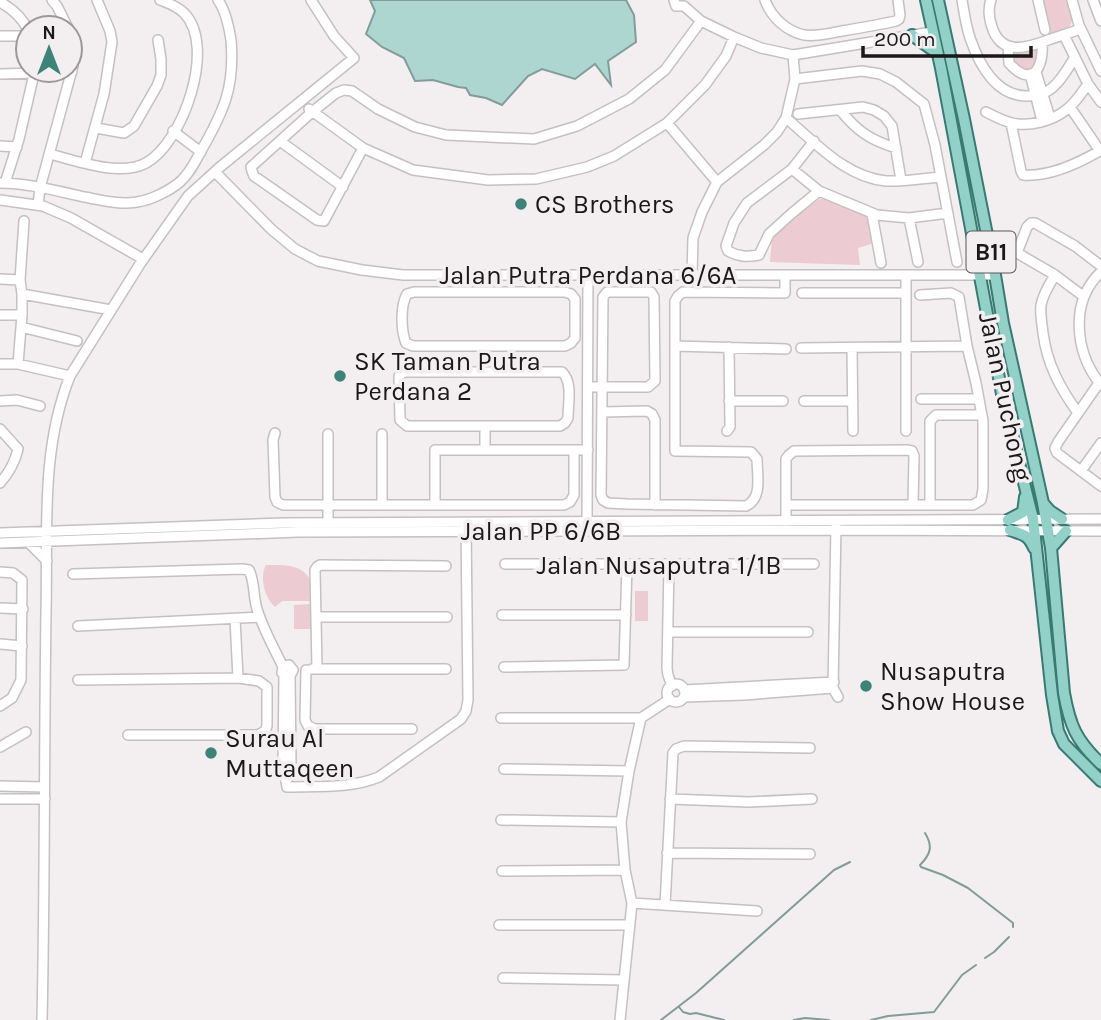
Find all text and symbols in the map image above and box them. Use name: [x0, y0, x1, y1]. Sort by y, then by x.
north arrow: [14, 14, 84, 84]
scale bar: [863, 14, 1031, 58]
text: N: [42, 22, 56, 44]
text: 200 m: [874, 27, 936, 51]
place label: CS Brothers: [535, 189, 674, 220]
marker: CS Brothers: [513, 196, 529, 212]
road number: B11: [967, 232, 1016, 272]
street label: Jalan Putra Perdana 6/6A: [439, 260, 737, 291]
street label: Jalan Puchong: [972, 310, 1038, 485]
place label: SK Taman Putra Perdana 2: [354, 346, 541, 407]
marker: SK Taman Putra Perdana 2: [332, 368, 348, 384]
street label: Jalan PP 6/6B: [461, 516, 621, 547]
street label: Jalan Nusaputra 1/1B: [537, 550, 781, 581]
place label: Nusaputra Show House: [880, 656, 1025, 717]
marker: Nusaputra Show House: [858, 678, 874, 694]
place label: Surau Al Muttaqeen: [225, 723, 354, 784]
marker: Surau Al Muttaqeen: [203, 745, 219, 761]

